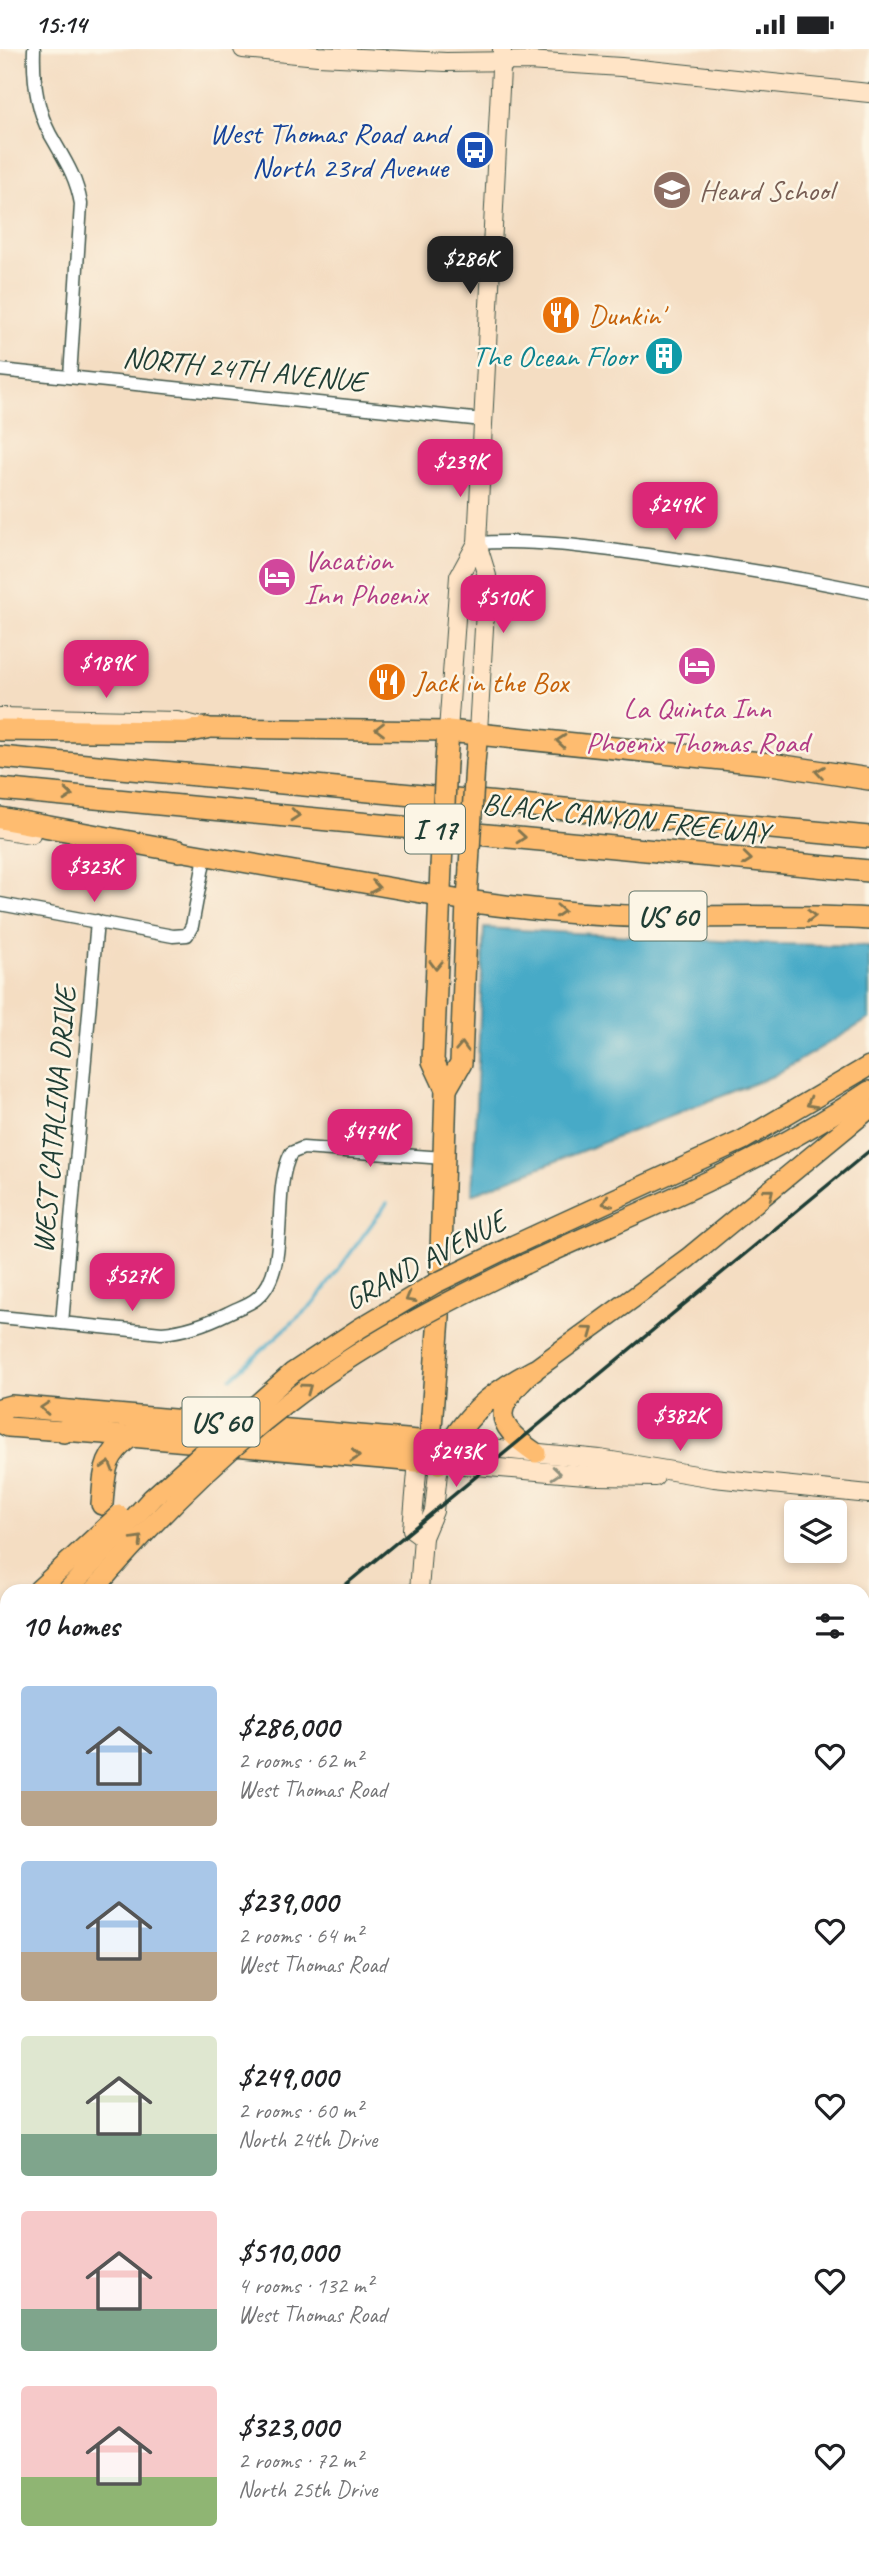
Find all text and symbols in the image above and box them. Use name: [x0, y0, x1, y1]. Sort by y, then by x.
text: 15:14: [35, 8, 87, 41]
place label: West Thomas Road and North 23rd Avenue: [209, 114, 452, 186]
bus stop icon: West Thomas Road and North 23rd Avenue: [454, 129, 496, 171]
school or university icon: Heard School: [651, 169, 693, 211]
place label: Heard School: [699, 171, 838, 209]
pin: $286K: [421, 237, 519, 296]
text: $286K: [443, 244, 497, 273]
restaurant icon: Dunkin': [540, 294, 582, 336]
place label: Dunkin': [588, 296, 669, 334]
building icon: The Ocean Floor: [643, 335, 685, 377]
street label: NORTH 24TH AVENUE: [121, 337, 371, 401]
place label: The Ocean Floor: [472, 337, 639, 375]
pin: $239K: [411, 440, 509, 499]
text: $239K: [434, 447, 486, 476]
pin: $249K: [626, 483, 724, 542]
text: $249K: [649, 490, 701, 519]
place label: Vacation Inn Phoenix: [304, 541, 430, 613]
hotel icon: Vacation Inn Phoenix: [256, 556, 298, 598]
pin: $510K: [454, 575, 552, 635]
text: $510K: [477, 583, 529, 612]
pin: $189K: [57, 641, 155, 700]
hotel icon: La Quinta Inn Phoenix Thomas Road: [676, 645, 718, 687]
text: $189K: [80, 648, 132, 677]
restaurant icon: Jack in the Box: [366, 661, 408, 703]
place label: Jack in the Box: [412, 663, 571, 701]
place label: La Quinta Inn Phoenix Thomas Road: [585, 689, 813, 761]
one-way arrow: [374, 721, 384, 737]
one-way arrow: [556, 734, 567, 749]
one-way arrow: [814, 764, 826, 779]
street label: BLACK CANYON FREEWAY: [481, 784, 775, 852]
one-way arrow: [63, 787, 74, 802]
road number: I 17: [405, 805, 465, 853]
one-way arrow: [289, 808, 300, 823]
one-way arrow: [516, 829, 527, 844]
pin: $323K: [45, 845, 143, 904]
one-way arrow: [742, 851, 753, 866]
text: $323K: [67, 852, 121, 881]
one-way arrow: [369, 878, 381, 893]
road number: US 60: [630, 891, 706, 941]
one-way arrow: [554, 903, 565, 918]
one-way arrow: [807, 908, 817, 924]
one-way arrow: [428, 960, 443, 971]
street label: WEST CATALINA DRIVE: [23, 981, 85, 1255]
one-way arrow: [454, 1041, 469, 1052]
one-way arrow: [806, 1095, 819, 1108]
pin: $474K: [321, 1109, 419, 1169]
text: $474K: [344, 1117, 397, 1146]
one-way arrow: [762, 1188, 774, 1201]
one-way arrow: [602, 1194, 614, 1208]
street label: GRAND AVENUE: [338, 1200, 515, 1318]
pin: $527K: [83, 1253, 181, 1313]
text: $527K: [106, 1261, 158, 1290]
one-way arrow: [404, 1290, 417, 1303]
one-way arrow: [581, 1327, 594, 1339]
one-way arrow: [299, 1384, 312, 1396]
pin: $382K: [631, 1393, 729, 1453]
road number: US 60: [182, 1397, 260, 1447]
one-way arrow: [39, 1401, 50, 1416]
text: $382K: [653, 1401, 707, 1430]
pin: $243K: [407, 1429, 505, 1489]
text: $243K: [429, 1437, 483, 1466]
one-way arrow: [349, 1448, 360, 1463]
one-way arrow: [99, 1460, 114, 1472]
one-way arrow: [551, 1465, 562, 1480]
map controls: [784, 1500, 847, 1563]
button: layers: [784, 1500, 847, 1563]
one-way arrow: [130, 1535, 142, 1548]
text: 10 homes: [21, 1607, 119, 1645]
icon: filters: [811, 1607, 849, 1645]
text: $286,000: [238, 1708, 339, 1746]
icon: home: [77, 1714, 161, 1798]
icon: heart: [811, 1737, 849, 1775]
text: 2 rooms · 62 m²: [238, 1746, 362, 1775]
text: West Thomas Road: [238, 1775, 387, 1804]
text: $239,000: [238, 1883, 338, 1921]
icon: home: [77, 1889, 161, 1973]
icon: heart: [811, 1912, 849, 1950]
text: 2 rooms · 64 m²: [238, 1921, 362, 1950]
text: West Thomas Road: [238, 1950, 387, 1979]
text: $249,000: [238, 2058, 338, 2096]
icon: home: [77, 2064, 161, 2148]
icon: heart: [811, 2087, 849, 2125]
text: 2 rooms · 60 m²: [238, 2096, 362, 2125]
text: North 24th Drive: [238, 2125, 377, 2154]
text: $510,000: [238, 2233, 338, 2271]
icon: home: [77, 2239, 161, 2323]
icon: heart: [811, 2262, 849, 2300]
text: 4 rooms · 132 m²: [238, 2271, 373, 2300]
text: West Thomas Road: [238, 2300, 387, 2329]
text: $323,000: [238, 2408, 338, 2446]
icon: home: [77, 2414, 161, 2498]
icon: heart: [811, 2437, 849, 2475]
text: 2 rooms · 72 m²: [238, 2446, 362, 2475]
text: North 25th Drive: [238, 2475, 377, 2504]

